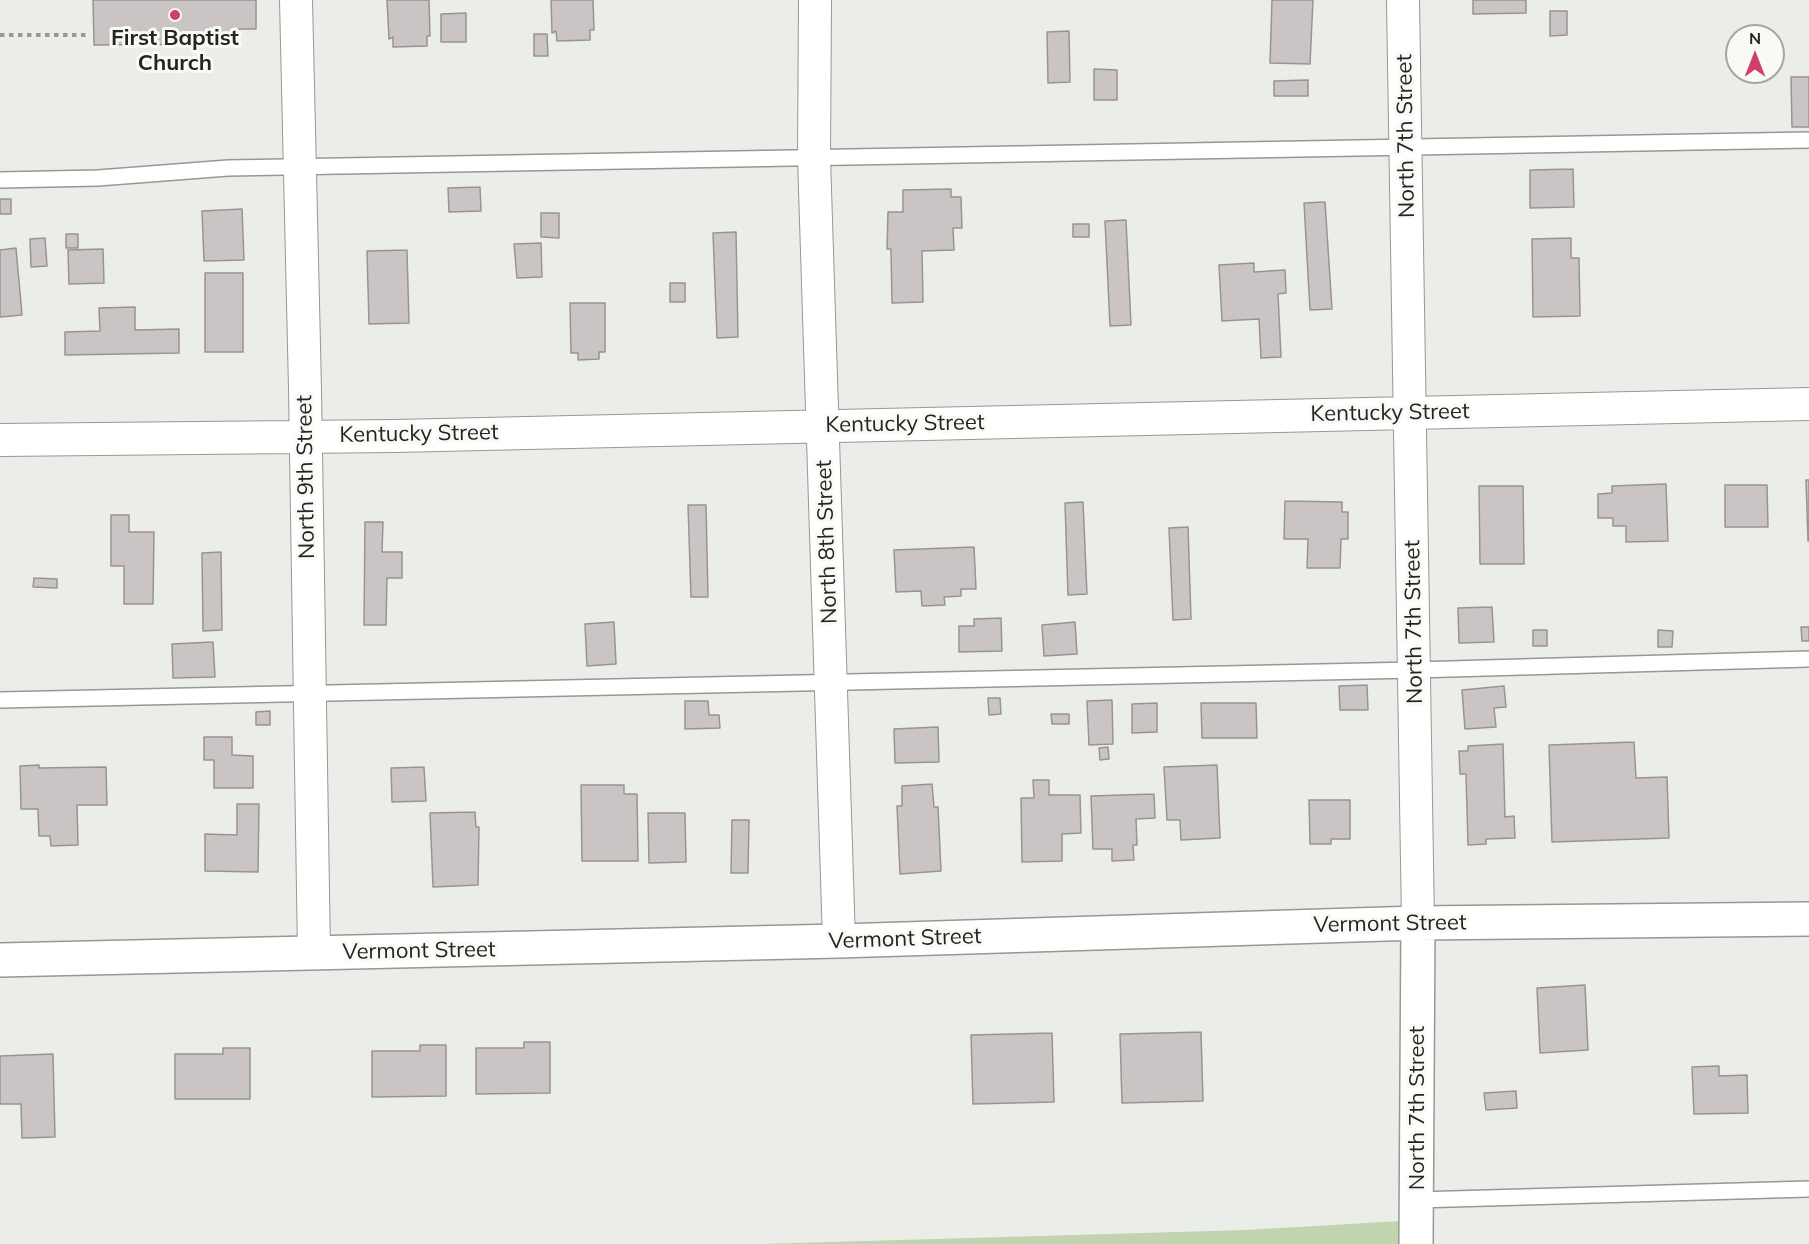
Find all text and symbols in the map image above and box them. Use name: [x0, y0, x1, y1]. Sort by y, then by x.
marker: First Baptist Church: [168, 8, 182, 22]
north arrow: [1725, 24, 1785, 84]
place label: First Baptist Church: [111, 25, 239, 76]
text: N: [1749, 28, 1761, 48]
street label: North 7th Street: [1391, 54, 1421, 218]
street label: North 9th Street: [291, 395, 321, 559]
street label: Kentucky Street: [1310, 398, 1470, 428]
street label: Kentucky Street: [825, 409, 985, 439]
street label: Kentucky Street: [339, 419, 499, 449]
street label: North 8th Street: [811, 459, 843, 625]
street label: North 7th Street: [1399, 540, 1429, 704]
street label: Vermont Street: [1313, 909, 1467, 939]
street label: Vermont Street: [828, 923, 982, 955]
street label: Vermont Street: [342, 936, 496, 966]
street label: North 7th Street: [1404, 1026, 1430, 1190]

